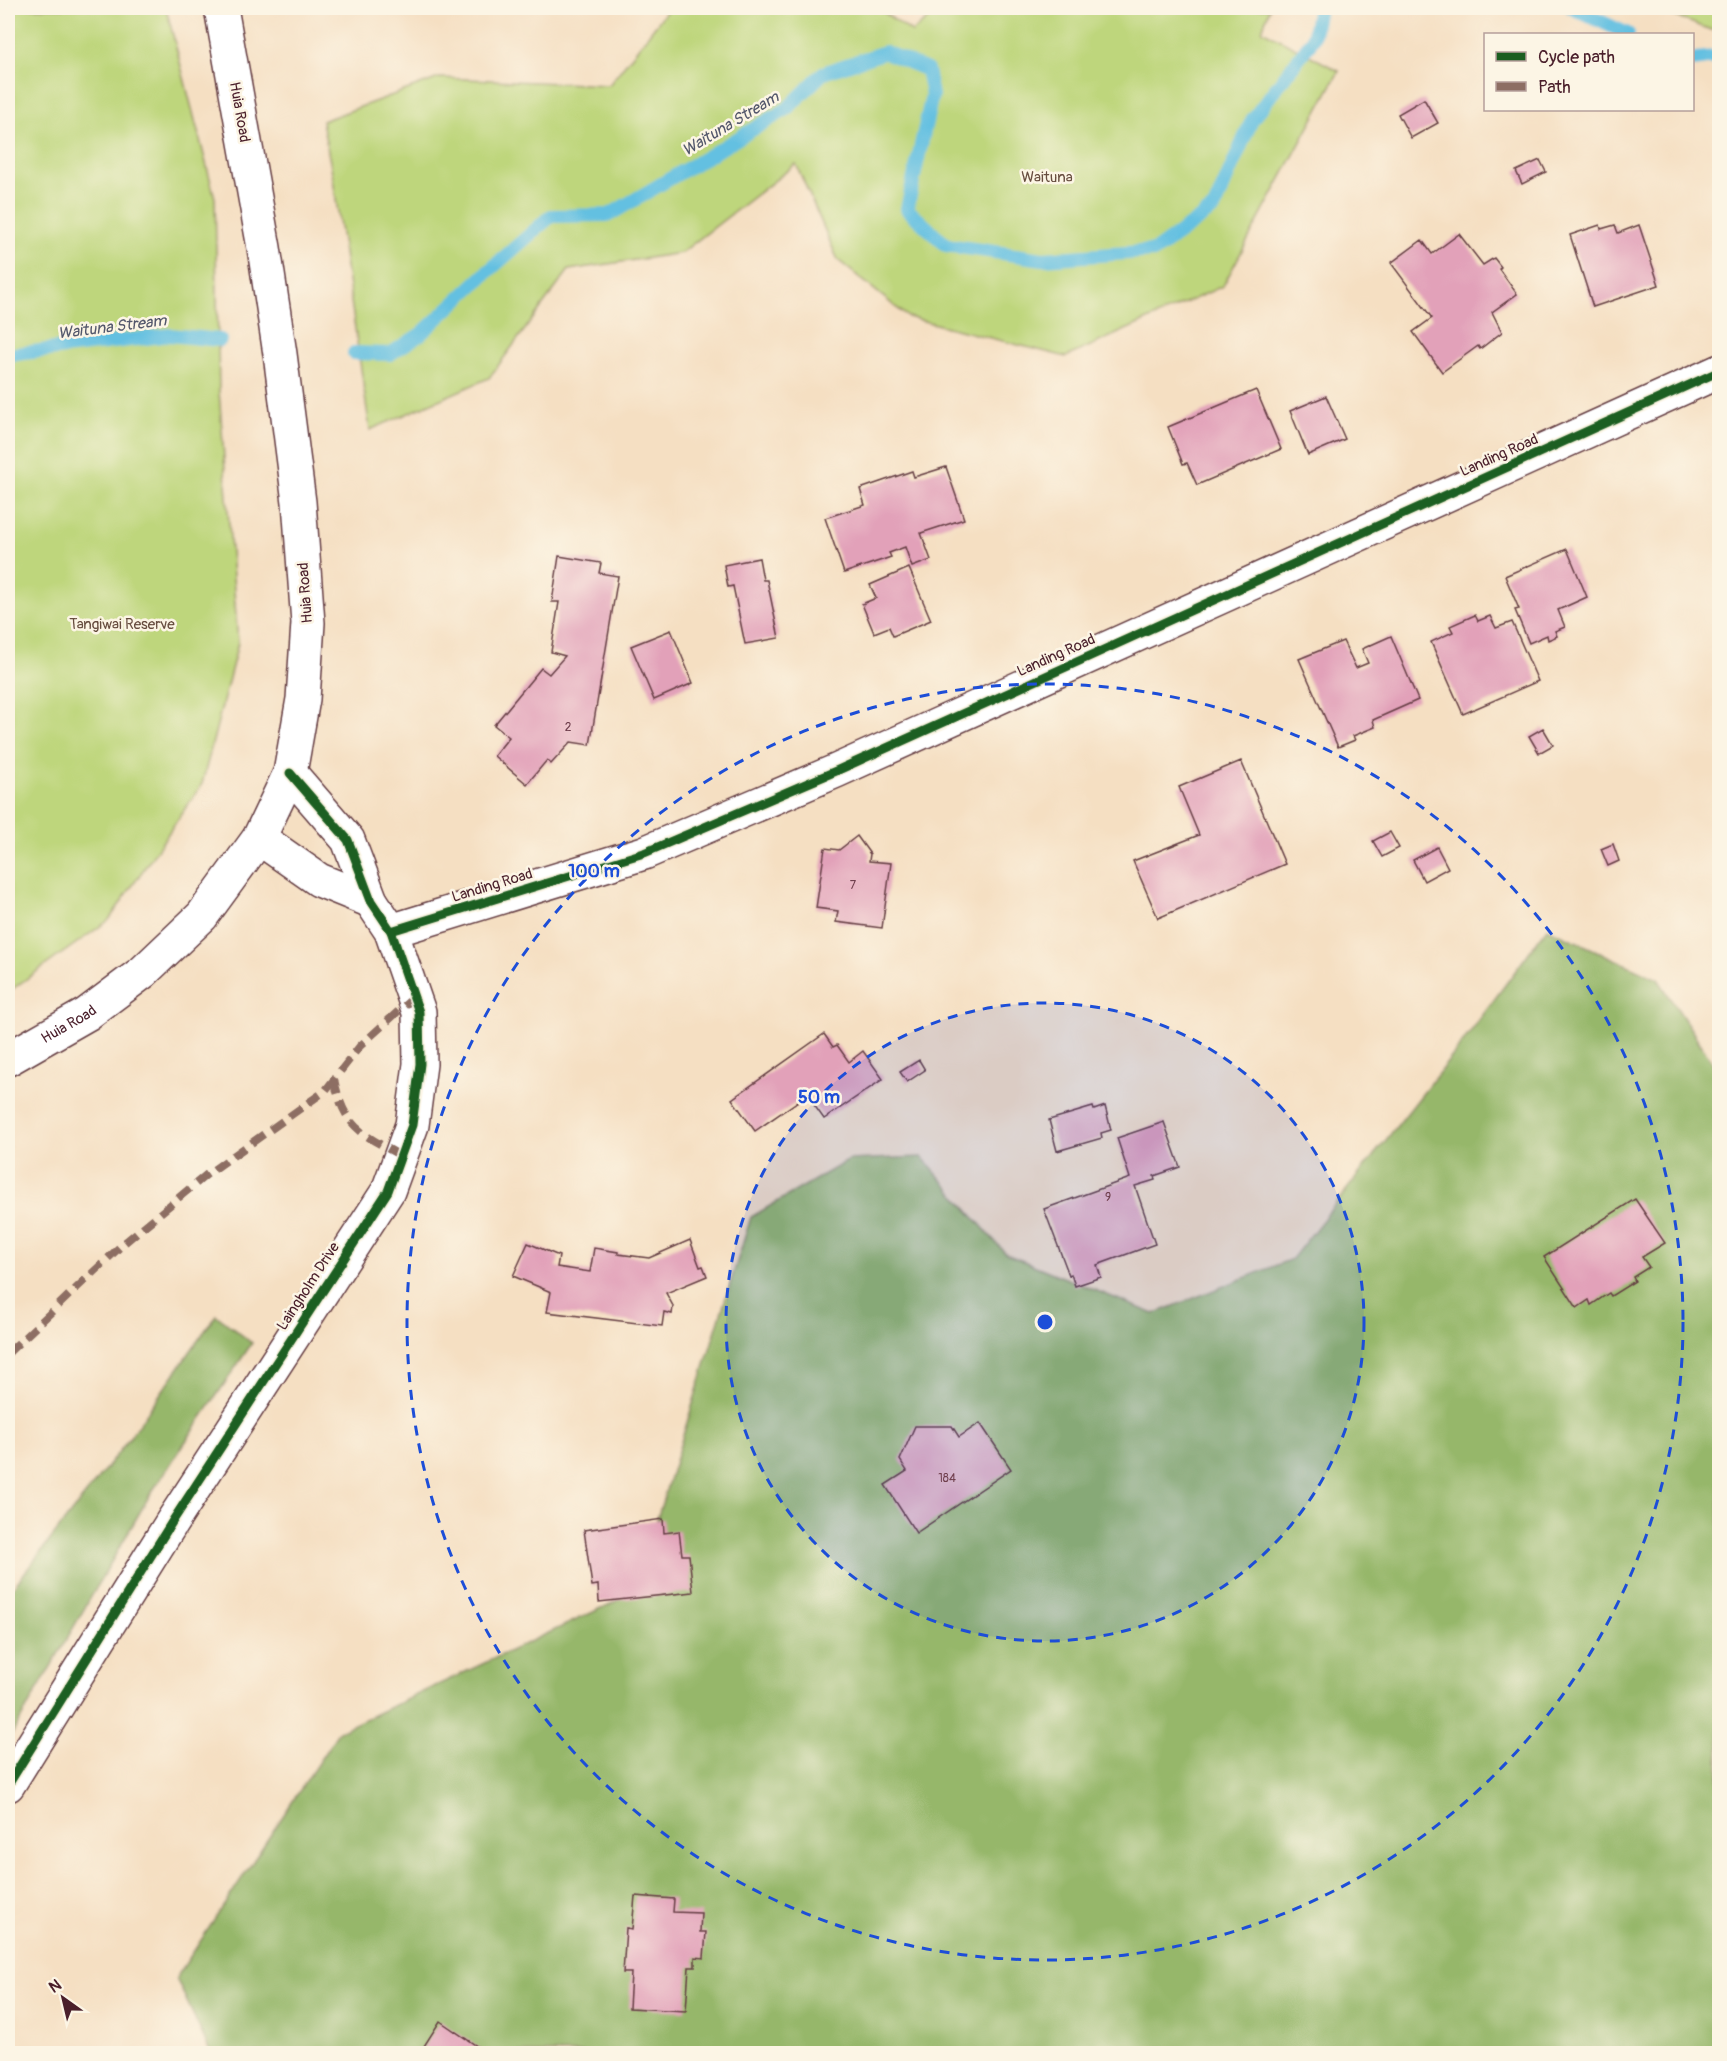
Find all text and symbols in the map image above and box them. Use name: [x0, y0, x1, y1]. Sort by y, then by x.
legend: [1484, 33, 1694, 111]
text: Cycle path: [1538, 46, 1615, 69]
text: Path: [1538, 76, 1571, 99]
street label: Huia Road: [225, 80, 254, 144]
water label: Waituna Stream: [679, 87, 783, 161]
park label: Waituna: [1021, 168, 1073, 187]
water label: Waituna Stream: [57, 310, 168, 344]
street label: Landing Road: [1457, 430, 1541, 481]
street label: Huia Road: [294, 562, 317, 624]
park label: Tangiwai Reserve: [69, 615, 175, 634]
street label: Landing Road: [1014, 630, 1098, 681]
house number: 2: [565, 720, 572, 735]
text: 100 m: [568, 860, 620, 883]
street label: Landing Road: [449, 864, 535, 907]
house number: 7: [850, 878, 857, 893]
street label: Huia Road: [38, 1001, 101, 1048]
text: 50 m: [798, 1086, 840, 1109]
house number: 9: [1105, 1190, 1111, 1205]
street label: Laingholm Drive: [273, 1238, 344, 1334]
centre of rings: [1035, 1312, 1055, 1332]
house number: 184: [938, 1471, 956, 1486]
north arrow: [33, 1968, 93, 2028]
text: N: [45, 1975, 65, 1998]

